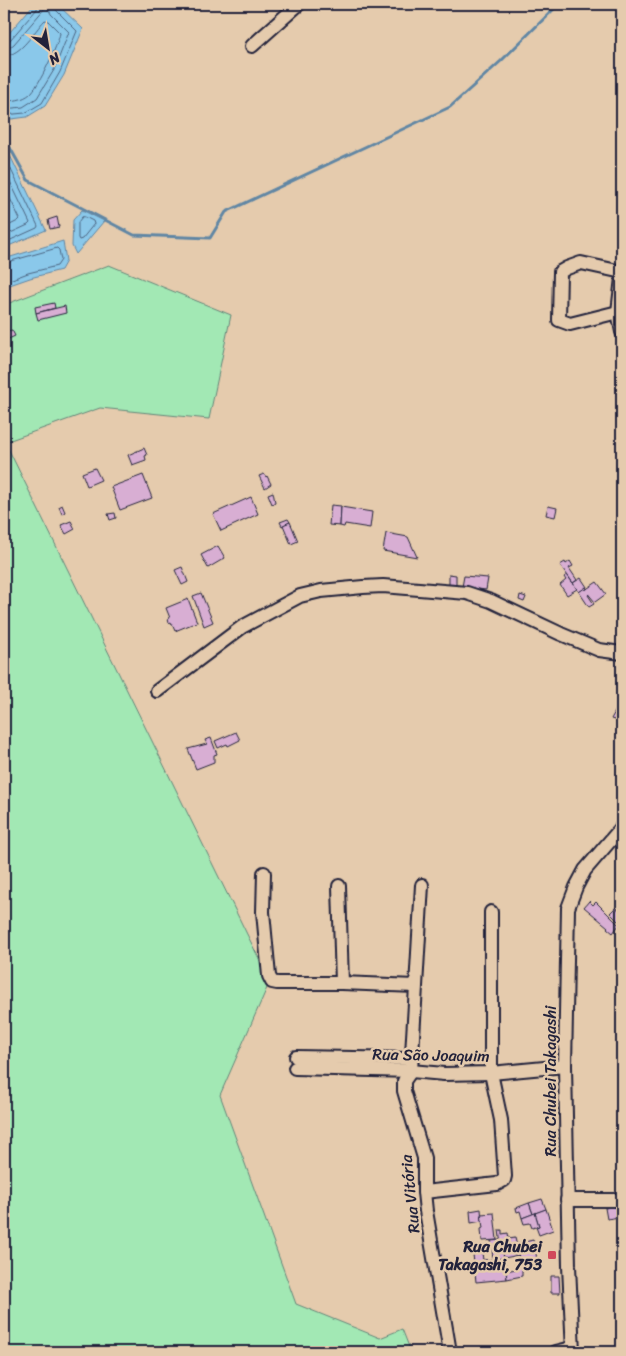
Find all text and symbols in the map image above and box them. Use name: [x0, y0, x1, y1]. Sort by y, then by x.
north arrow: [22, 22, 72, 72]
text: N: [44, 45, 66, 72]
street label: Rua Chubei Takagashi: [536, 1005, 565, 1157]
street label: Rua São Joaquim: [372, 1039, 490, 1071]
street label: Rua Vitória: [391, 1152, 429, 1235]
place label: Rua Chubei Takagashi, 753: [438, 1232, 544, 1279]
marker: Rua Chubei Takagashi, 753: [546, 1249, 558, 1261]

